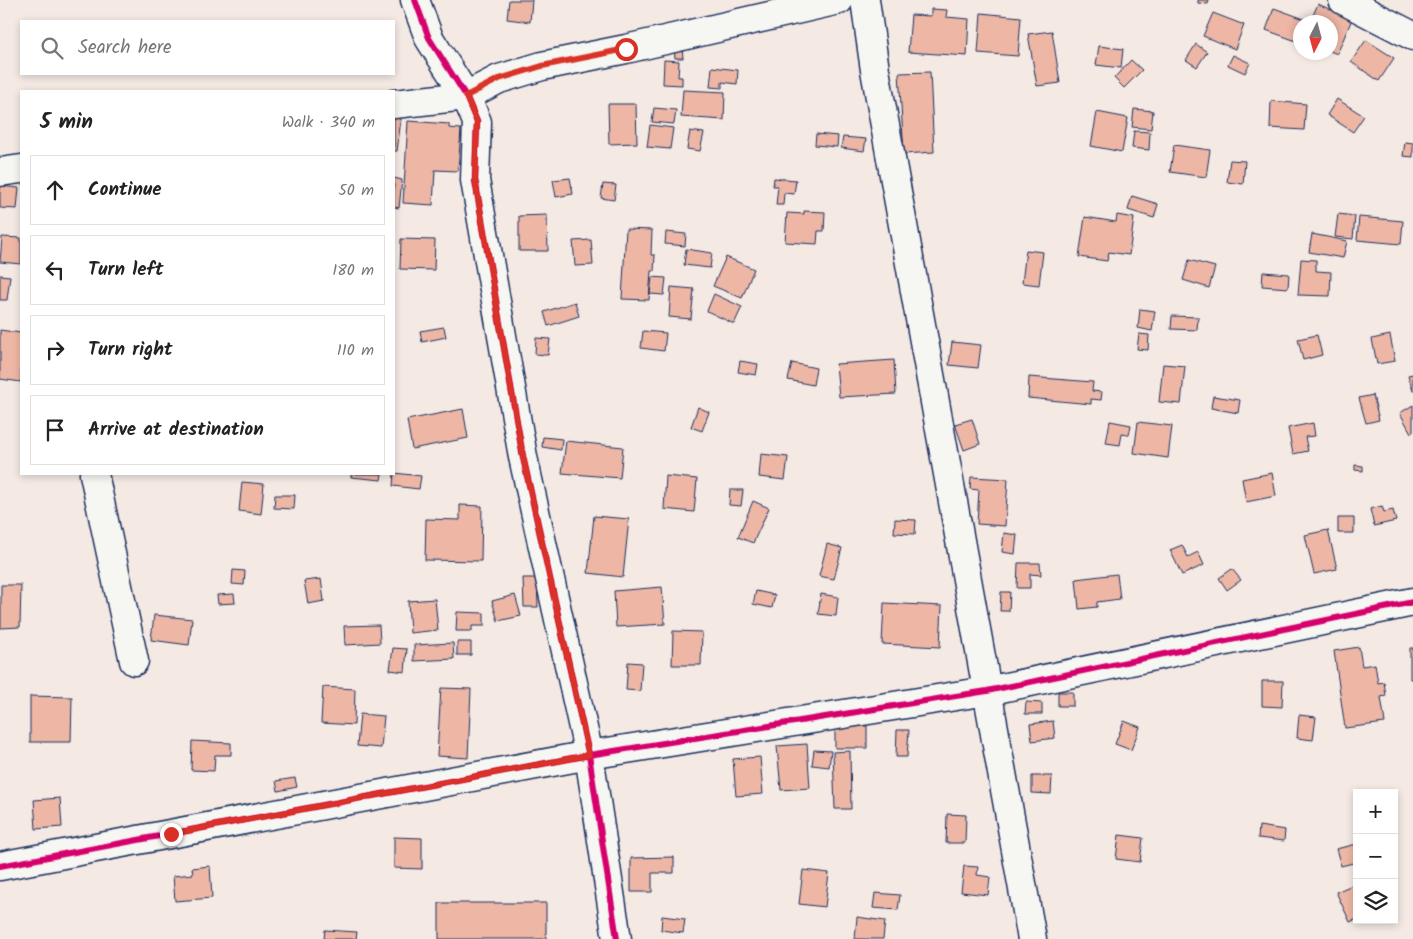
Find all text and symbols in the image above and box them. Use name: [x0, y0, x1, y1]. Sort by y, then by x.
north arrow: [1293, 15, 1338, 60]
search box: [20, 20, 395, 75]
text: Search here: [78, 33, 172, 63]
icon: search: [38, 34, 66, 62]
route start: [615, 38, 638, 61]
text: 5 min: [40, 106, 93, 139]
text: Walk · 340 m: [282, 110, 375, 135]
text: Continue: [88, 175, 161, 205]
icon: ahead: [41, 176, 69, 204]
text: 50 m: [338, 178, 374, 203]
text: Turn left: [88, 255, 163, 285]
icon: left: [41, 256, 69, 284]
text: 180 m: [332, 258, 374, 283]
text: Turn right: [88, 335, 173, 365]
icon: right: [41, 336, 69, 364]
text: 110 m: [337, 338, 374, 363]
text: Arrive at destination: [88, 415, 264, 445]
icon: arrive: [41, 416, 69, 444]
map controls: [1353, 789, 1398, 924]
button: +: [1353, 789, 1398, 834]
route end: [160, 823, 183, 846]
button: −: [1353, 834, 1398, 879]
button: layers: [1353, 879, 1398, 924]

